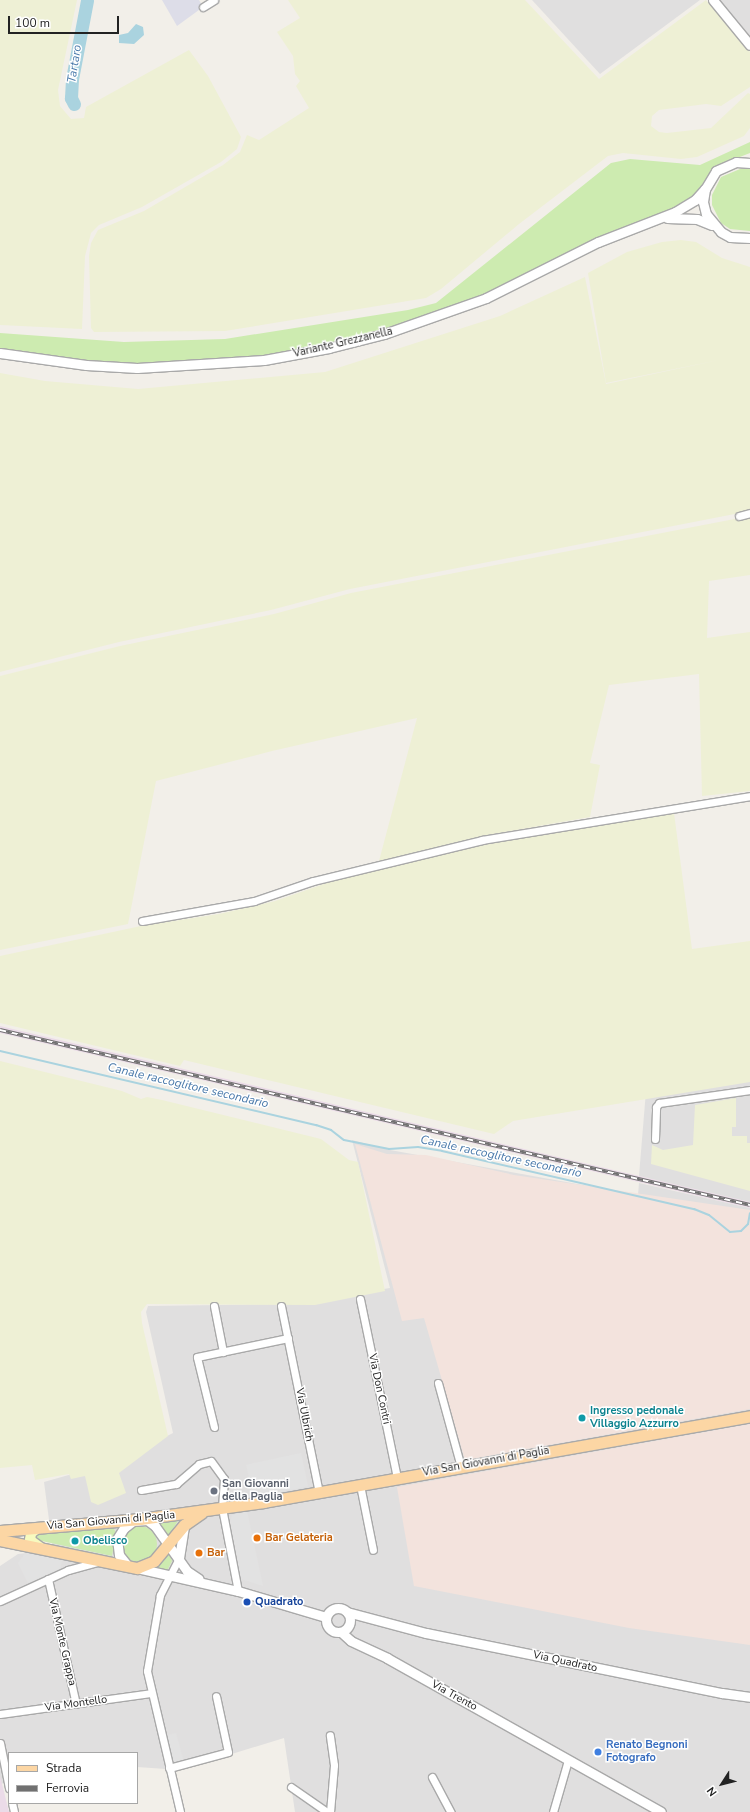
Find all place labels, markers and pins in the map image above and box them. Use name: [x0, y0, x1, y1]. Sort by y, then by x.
place label: Ingresso pedonale Villaggio Azzurro: [590, 1405, 684, 1431]
marker: Ingresso pedonale Villaggio Azzurro: [577, 1413, 587, 1423]
place label: San Giovanni della Paglia: [222, 1478, 289, 1504]
marker: San Giovanni della Paglia: [209, 1486, 219, 1496]
place label: Bar Gelateria: [265, 1531, 333, 1545]
marker: Bar Gelateria: [252, 1533, 262, 1543]
place label: Obelisco: [83, 1534, 127, 1548]
marker: Obelisco: [70, 1536, 80, 1546]
place label: Bar: [207, 1546, 225, 1560]
marker: Bar: [194, 1548, 204, 1558]
place label: Quadrato: [255, 1595, 303, 1609]
marker: Quadrato: [242, 1597, 252, 1607]
place label: Renato Begnoni Fotografo: [606, 1739, 687, 1765]
marker: Renato Begnoni Fotografo: [593, 1747, 603, 1757]

